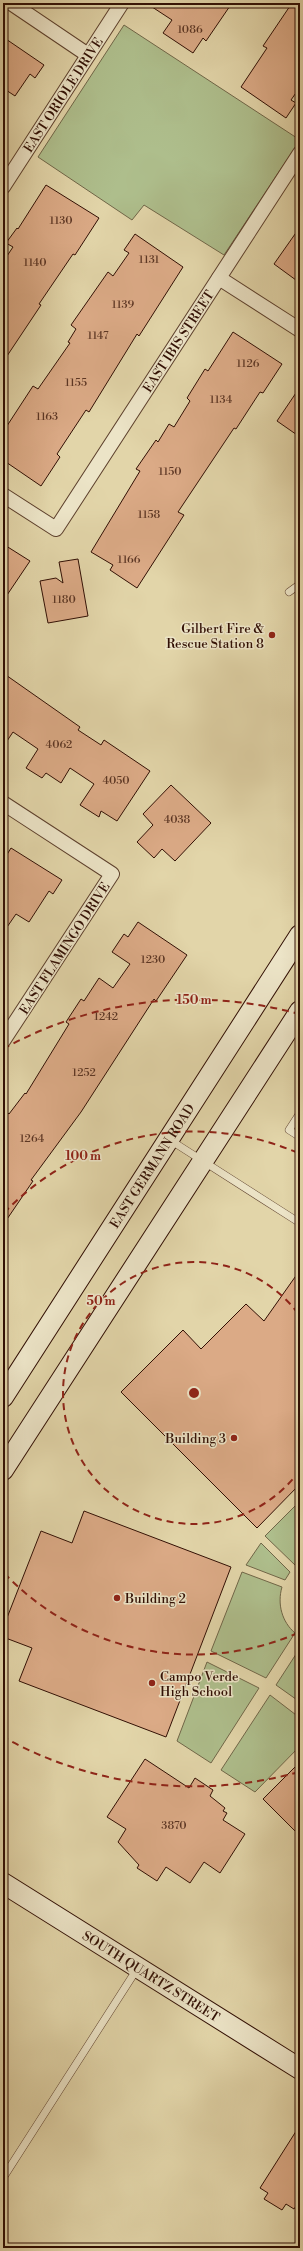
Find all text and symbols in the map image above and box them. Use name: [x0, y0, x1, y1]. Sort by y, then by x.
house number: 1086: [177, 23, 203, 37]
street label: EAST ORIOLE DRIVE: [20, 35, 107, 156]
house number: 1130: [49, 214, 73, 228]
house number: 1131: [139, 253, 159, 267]
house number: 1140: [23, 256, 47, 270]
street label: EAST IBIS STREET: [140, 287, 218, 396]
house number: 1139: [112, 298, 135, 312]
house number: 1147: [87, 329, 109, 343]
house number: 1126: [237, 357, 260, 371]
house number: 1155: [65, 376, 87, 390]
house number: 1134: [210, 393, 233, 407]
house number: 1163: [36, 410, 58, 424]
house number: 1150: [158, 465, 182, 479]
house number: 1158: [138, 508, 161, 522]
house number: 1166: [118, 553, 141, 567]
house number: 1180: [52, 593, 76, 607]
place label: Gilbert Fire & Rescue Station 8: [166, 621, 265, 652]
marker: Gilbert Fire & Rescue Station 8: [267, 630, 277, 640]
house number: 4062: [46, 738, 72, 752]
house number: 4050: [102, 774, 130, 788]
house number: 4038: [164, 813, 191, 827]
street label: EAST FLAMINGO DRIVE: [16, 880, 114, 1018]
house number: 1230: [141, 953, 165, 967]
text: 150 m: [177, 993, 211, 1008]
house number: 1242: [94, 1010, 118, 1024]
house number: 1252: [72, 1066, 96, 1080]
street label: EAST GERMANN ROAD: [107, 1101, 198, 1231]
house number: 1264: [20, 1132, 45, 1146]
text: 100 m: [65, 1149, 101, 1164]
text: 50 m: [86, 1294, 116, 1309]
centre of rings: [187, 1386, 201, 1400]
place label: Building 3: [164, 1431, 226, 1447]
marker: Building 3: [229, 1433, 239, 1443]
place label: Building 2: [124, 1591, 186, 1607]
marker: Building 2: [112, 1593, 122, 1603]
place label: Campo Verde High School: [160, 1669, 239, 1700]
marker: Campo Verde High School: [147, 1678, 157, 1688]
house number: 3870: [161, 1819, 187, 1833]
street label: SOUTH QUARTZ STREET: [79, 1928, 222, 2026]

